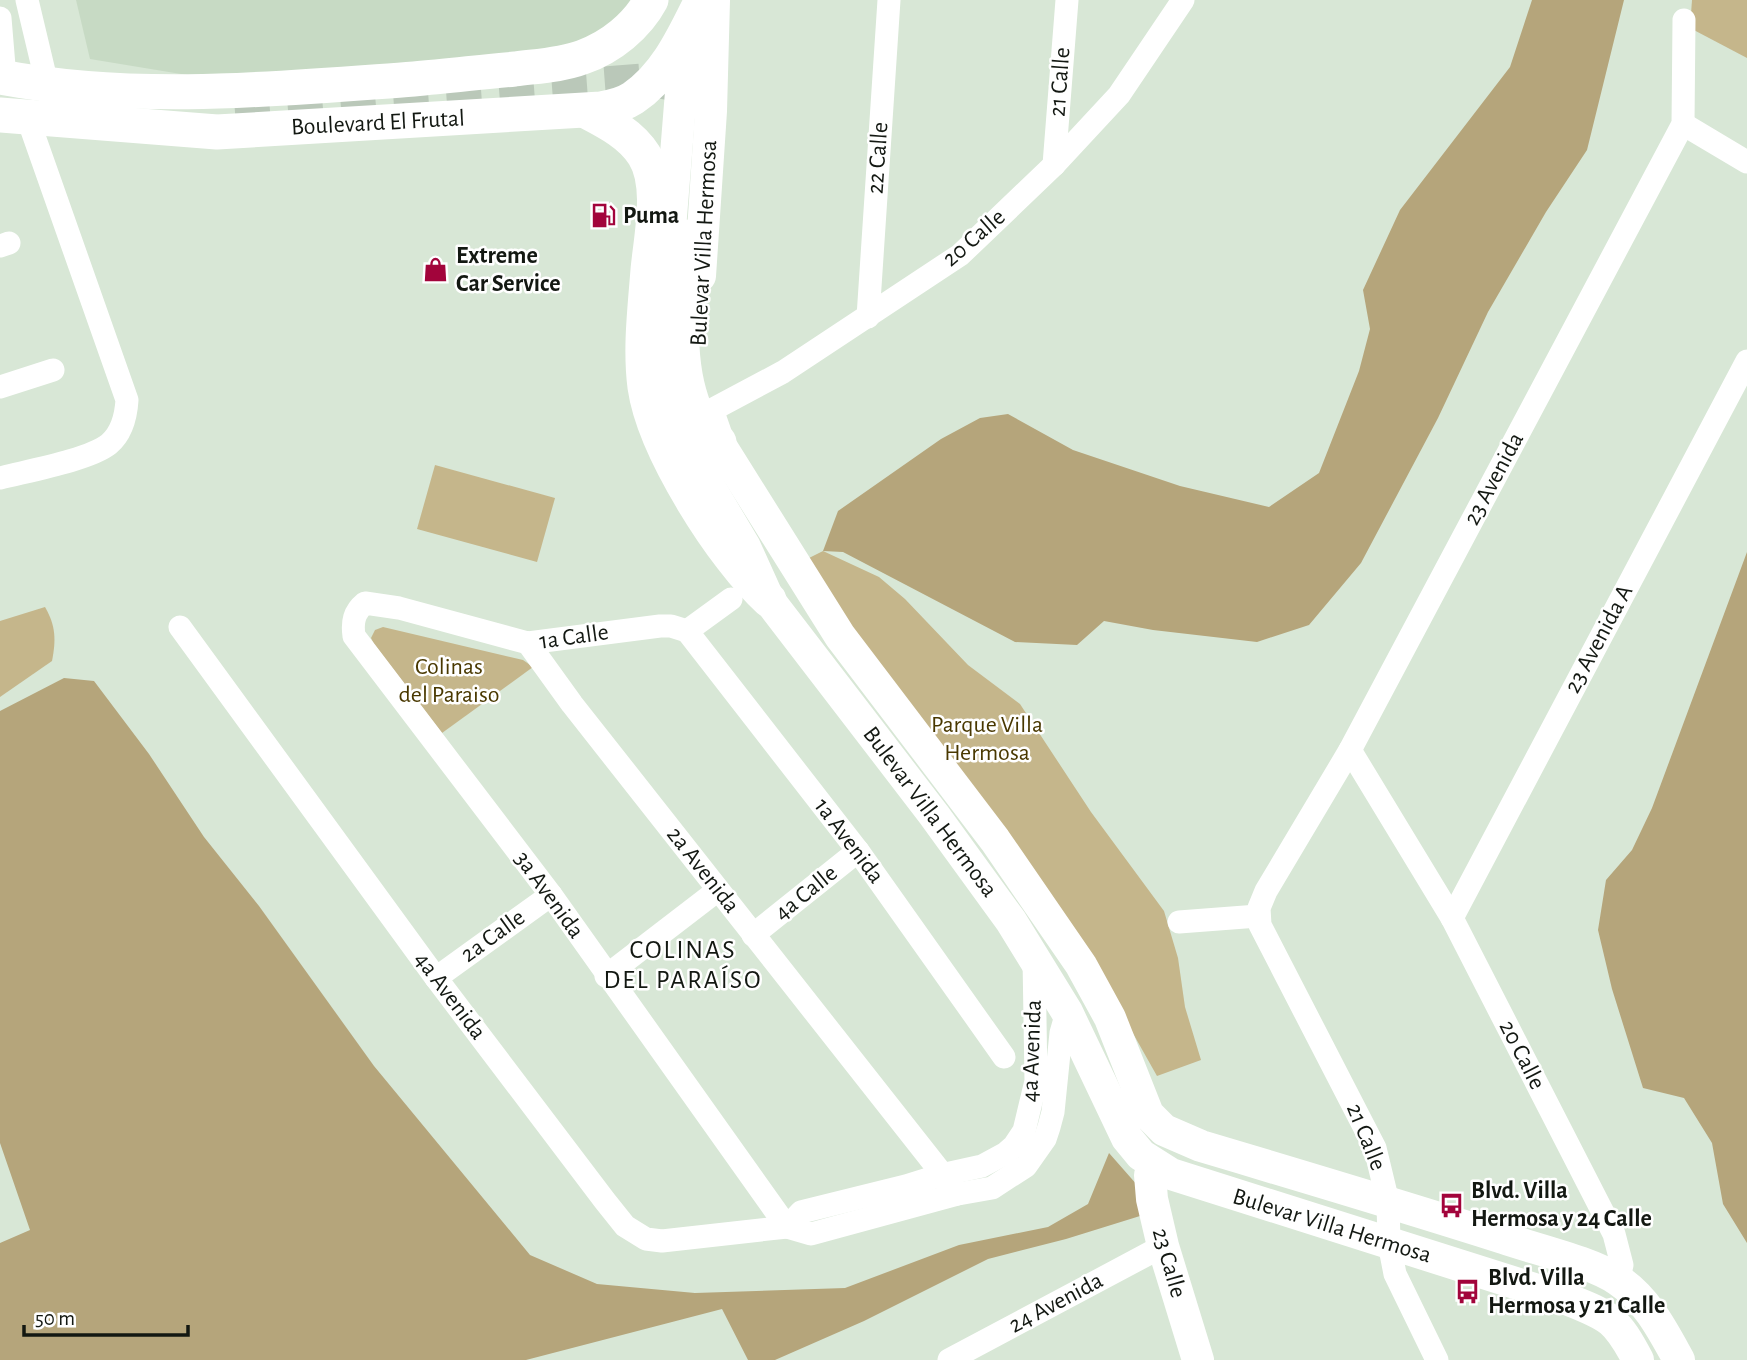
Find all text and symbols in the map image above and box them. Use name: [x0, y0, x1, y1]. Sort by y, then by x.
street label: 21 Calle: [1046, 46, 1074, 118]
street label: Boulevard El Frutal: [290, 106, 466, 140]
street label: 22 Calle: [864, 121, 892, 195]
street label: Bulevar Villa Hermosa: [687, 139, 721, 347]
fuel station icon: Puma: [589, 202, 617, 230]
place label: Puma: [623, 204, 679, 228]
street label: 20 Calle: [938, 205, 1010, 271]
place label: Extreme Car Service: [456, 244, 561, 296]
shop icon: Extreme Car Service: [422, 256, 450, 284]
street label: 23 Avenida: [1460, 429, 1528, 529]
street label: 23 Avenida A: [1561, 581, 1637, 697]
street label: 1a Calle: [538, 620, 610, 654]
park label: Colinas del Paraiso: [398, 655, 500, 707]
park label: Parque Villa Hermosa: [931, 713, 1043, 765]
street label: Bulevar Villa Hermosa: [858, 722, 1002, 902]
street label: 1a Avenida: [810, 794, 888, 888]
street label: 2a Avenida: [662, 822, 744, 918]
street label: 3a Avenida: [510, 847, 588, 943]
street label: 4a Calle: [770, 861, 842, 925]
street label: 2a Calle: [457, 905, 529, 967]
district label: COLINAS DEL PARAÍSO: [604, 937, 762, 993]
street label: 4a Avenida: [410, 948, 490, 1044]
street label: 4a Avenida: [1018, 999, 1046, 1103]
street label: 20 Calle: [1494, 1017, 1550, 1093]
street label: 21 Calle: [1342, 1100, 1390, 1174]
place label: Blvd. Villa Hermosa y 24 Calle: [1471, 1179, 1652, 1231]
street label: Bulevar Villa Hermosa: [1230, 1184, 1434, 1268]
bus stop icon: Blvd. Villa Hermosa y 24 Calle: [1437, 1191, 1465, 1219]
street label: 23 Calle: [1148, 1225, 1190, 1301]
place label: Blvd. Villa Hermosa y 21 Calle: [1488, 1266, 1665, 1318]
street label: 24 Avenida: [1005, 1268, 1107, 1338]
bus stop icon: Blvd. Villa Hermosa y 21 Calle: [1454, 1278, 1482, 1306]
scale bar: [24, 1294, 189, 1338]
text: 50 m: [35, 1308, 75, 1329]

